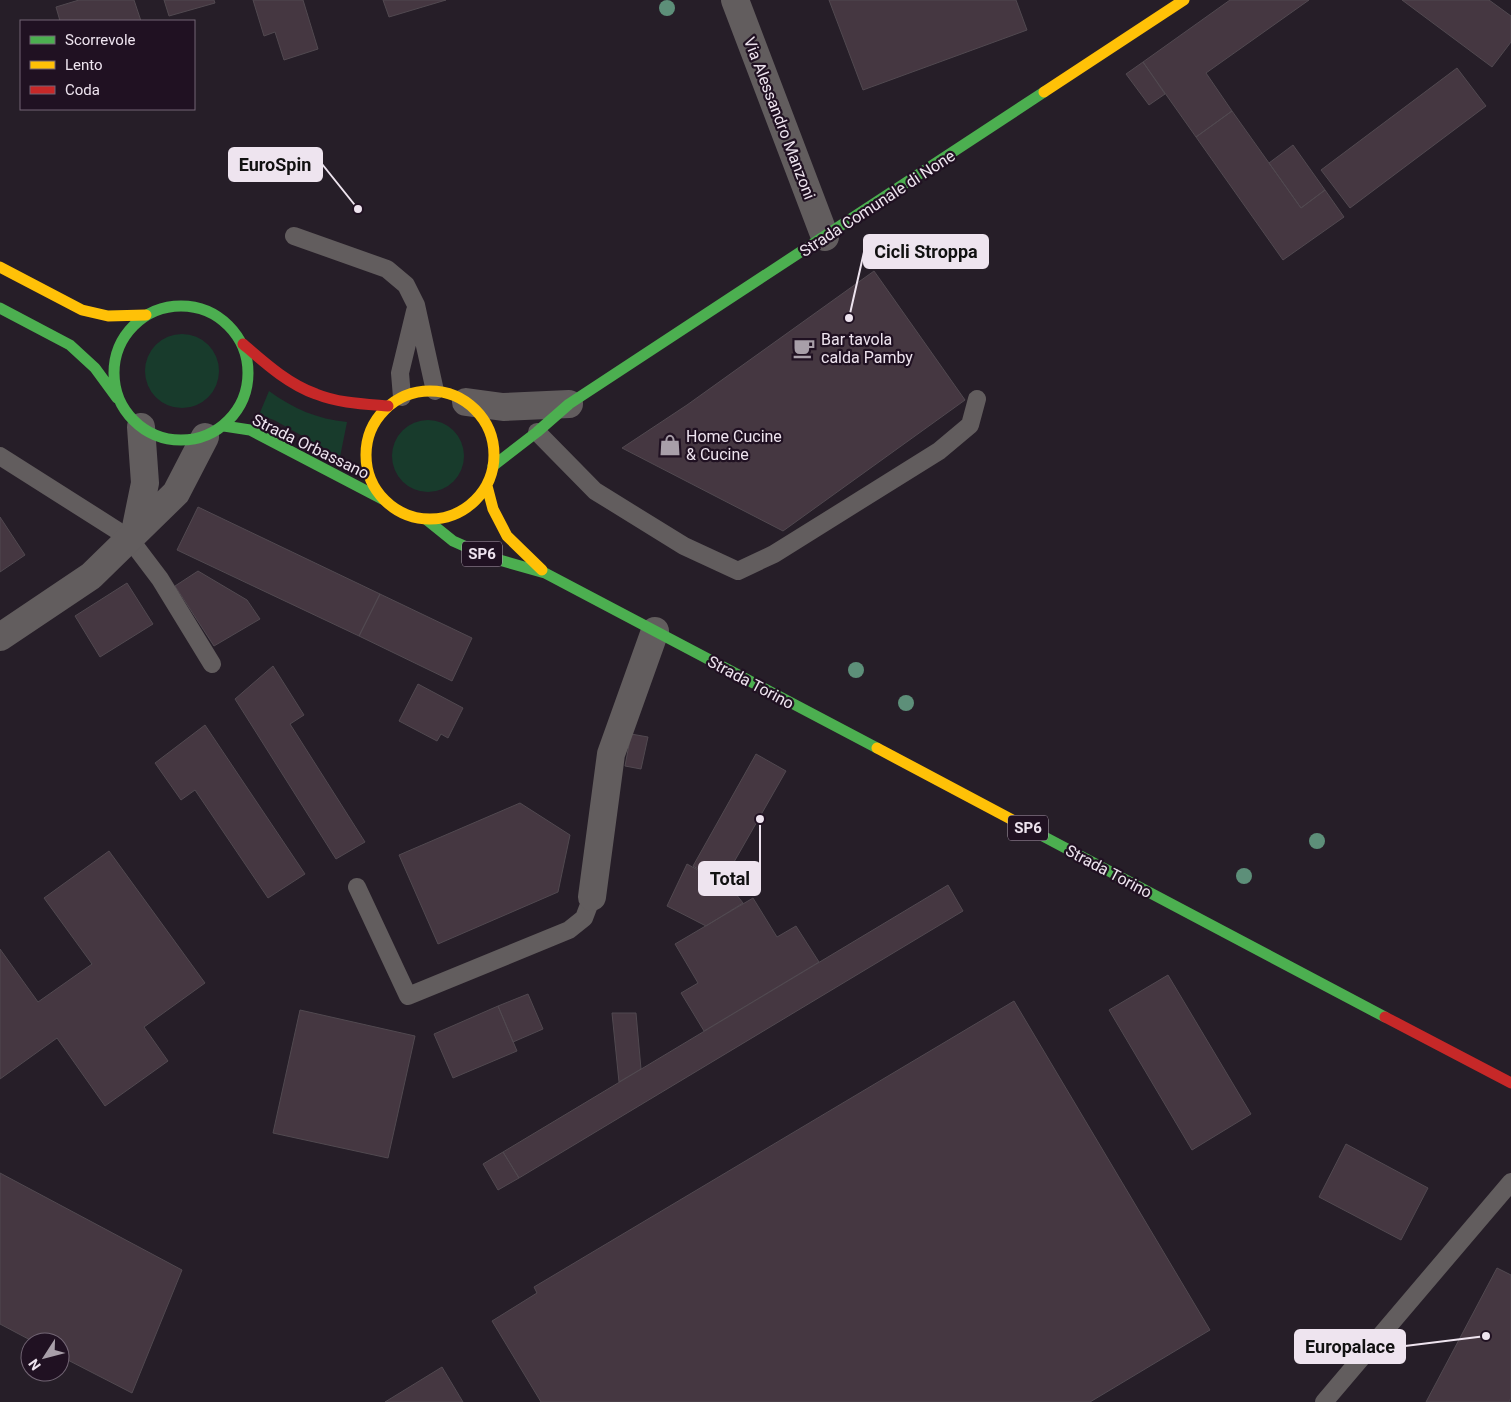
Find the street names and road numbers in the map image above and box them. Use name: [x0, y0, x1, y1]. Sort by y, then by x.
street label: Via Alessandro Manzoni: [740, 34, 819, 202]
street label: Strada Comunale di None: [796, 146, 958, 261]
street label: Strada Orbassano: [249, 410, 372, 483]
road number: SP6: [462, 542, 502, 566]
street label: Strada Torino: [704, 652, 797, 713]
road number: SP6: [1008, 816, 1048, 840]
street label: Strada Torino: [1062, 841, 1155, 902]

